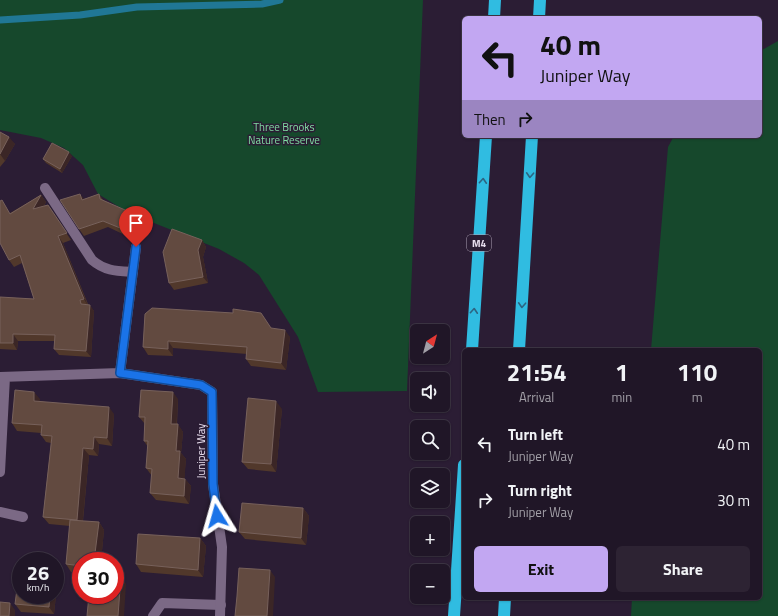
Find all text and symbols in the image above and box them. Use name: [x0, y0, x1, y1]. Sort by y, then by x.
text: 40 m: [540, 23, 601, 66]
icon: left: [474, 32, 526, 84]
text: Juniper Way: [540, 62, 630, 89]
text: Then: [474, 108, 506, 131]
icon: right: [514, 108, 536, 130]
park label: Three Brooks Nature Reserve: [248, 119, 320, 148]
one-way arrow: [525, 172, 534, 178]
one-way arrow: [478, 178, 487, 184]
pin: [119, 206, 153, 247]
icon: arrive: [125, 212, 147, 234]
road number: M4: [467, 235, 491, 251]
one-way arrow: [517, 302, 526, 308]
one-way arrow: [470, 308, 479, 314]
north arrow: [410, 324, 450, 364]
map controls: [410, 324, 450, 604]
text: 21:54: [507, 354, 567, 390]
text: 1: [615, 354, 629, 390]
text: 110: [677, 354, 717, 390]
button: sound: [410, 372, 450, 412]
text: Arrival: [519, 387, 554, 407]
text: min: [611, 387, 632, 407]
text: m: [692, 387, 703, 407]
button: search: [410, 420, 450, 460]
street label: Juniper Way: [193, 423, 209, 479]
text: Turn left: [508, 423, 563, 446]
icon: left: [474, 433, 496, 455]
text: 40 m: [717, 433, 750, 456]
text: Juniper Way: [508, 446, 573, 466]
button: layers: [410, 468, 450, 508]
text: Turn right: [508, 479, 572, 502]
icon: right: [474, 489, 496, 511]
text: 30 m: [717, 489, 750, 512]
position arrow: [196, 495, 238, 537]
text: Juniper Way: [508, 502, 573, 522]
button: +: [410, 516, 450, 556]
button: Exit: [474, 546, 608, 592]
button: Share: [616, 546, 750, 592]
speed limit sign: 30: [72, 552, 124, 604]
text: 26: [27, 557, 49, 588]
button: −: [410, 564, 450, 604]
text: km/h: [27, 580, 49, 595]

